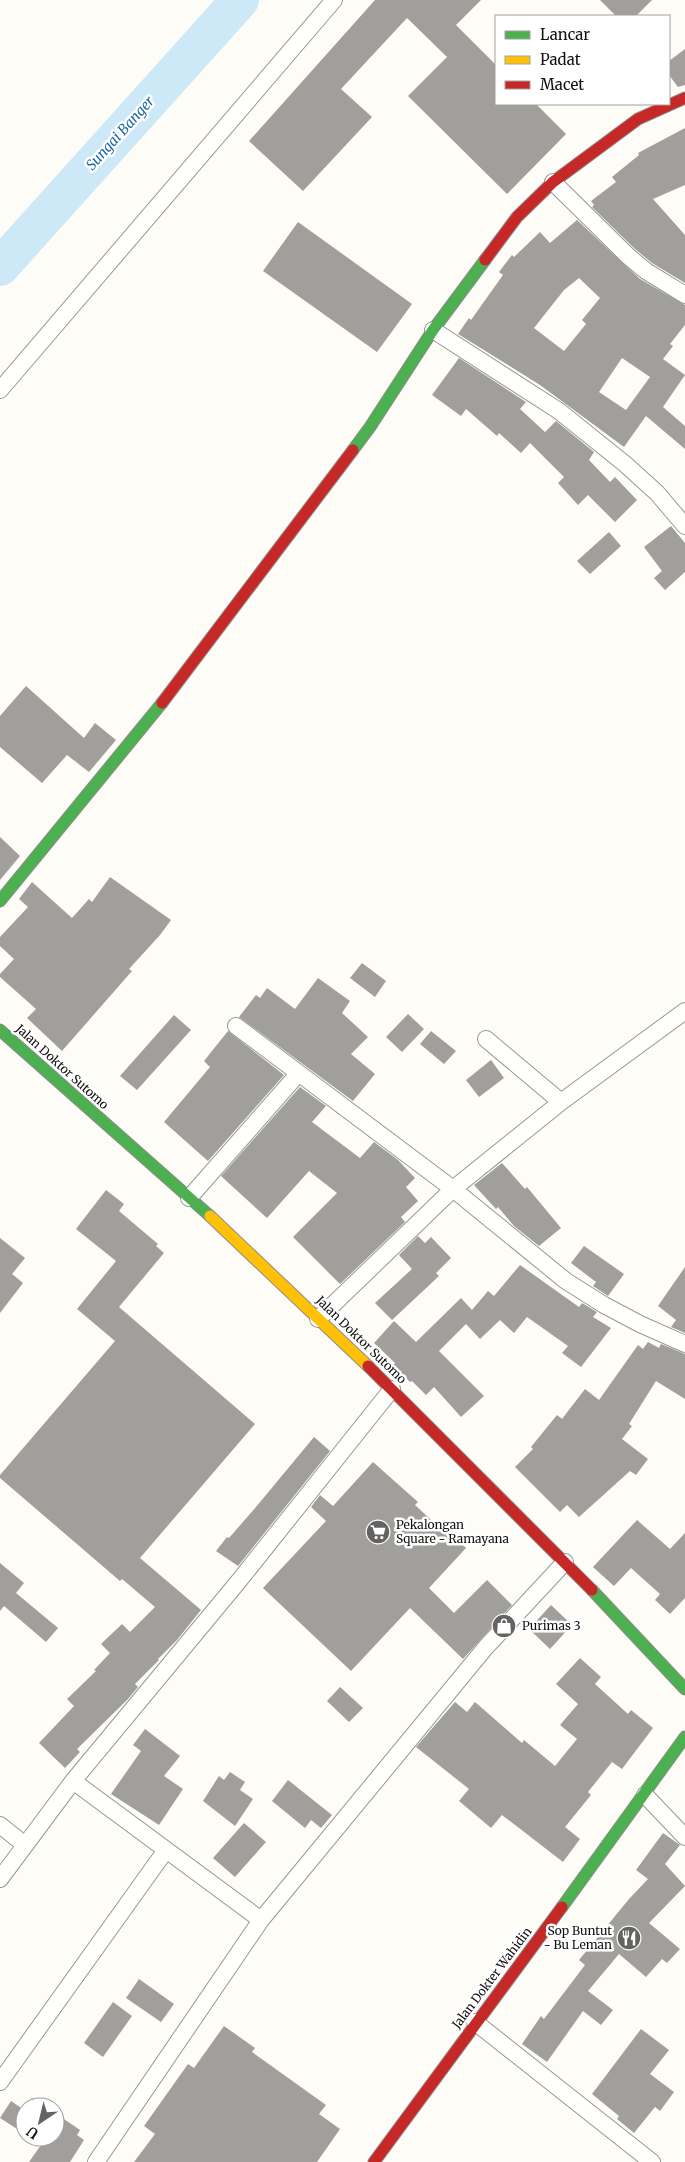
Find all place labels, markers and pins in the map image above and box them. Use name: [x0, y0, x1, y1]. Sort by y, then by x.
place label: Pekalongan Square - Ramayana: [396, 1517, 510, 1546]
supermarket icon: Pekalongan Square - Ramayana: [365, 1519, 391, 1545]
shop icon: Purimas 3: [491, 1613, 517, 1639]
place label: Purimas 3: [522, 1618, 581, 1633]
place label: Sop Buntut - Bu Leman: [544, 1923, 612, 1952]
restaurant icon: Sop Buntut - Bu Leman: [616, 1925, 642, 1951]

